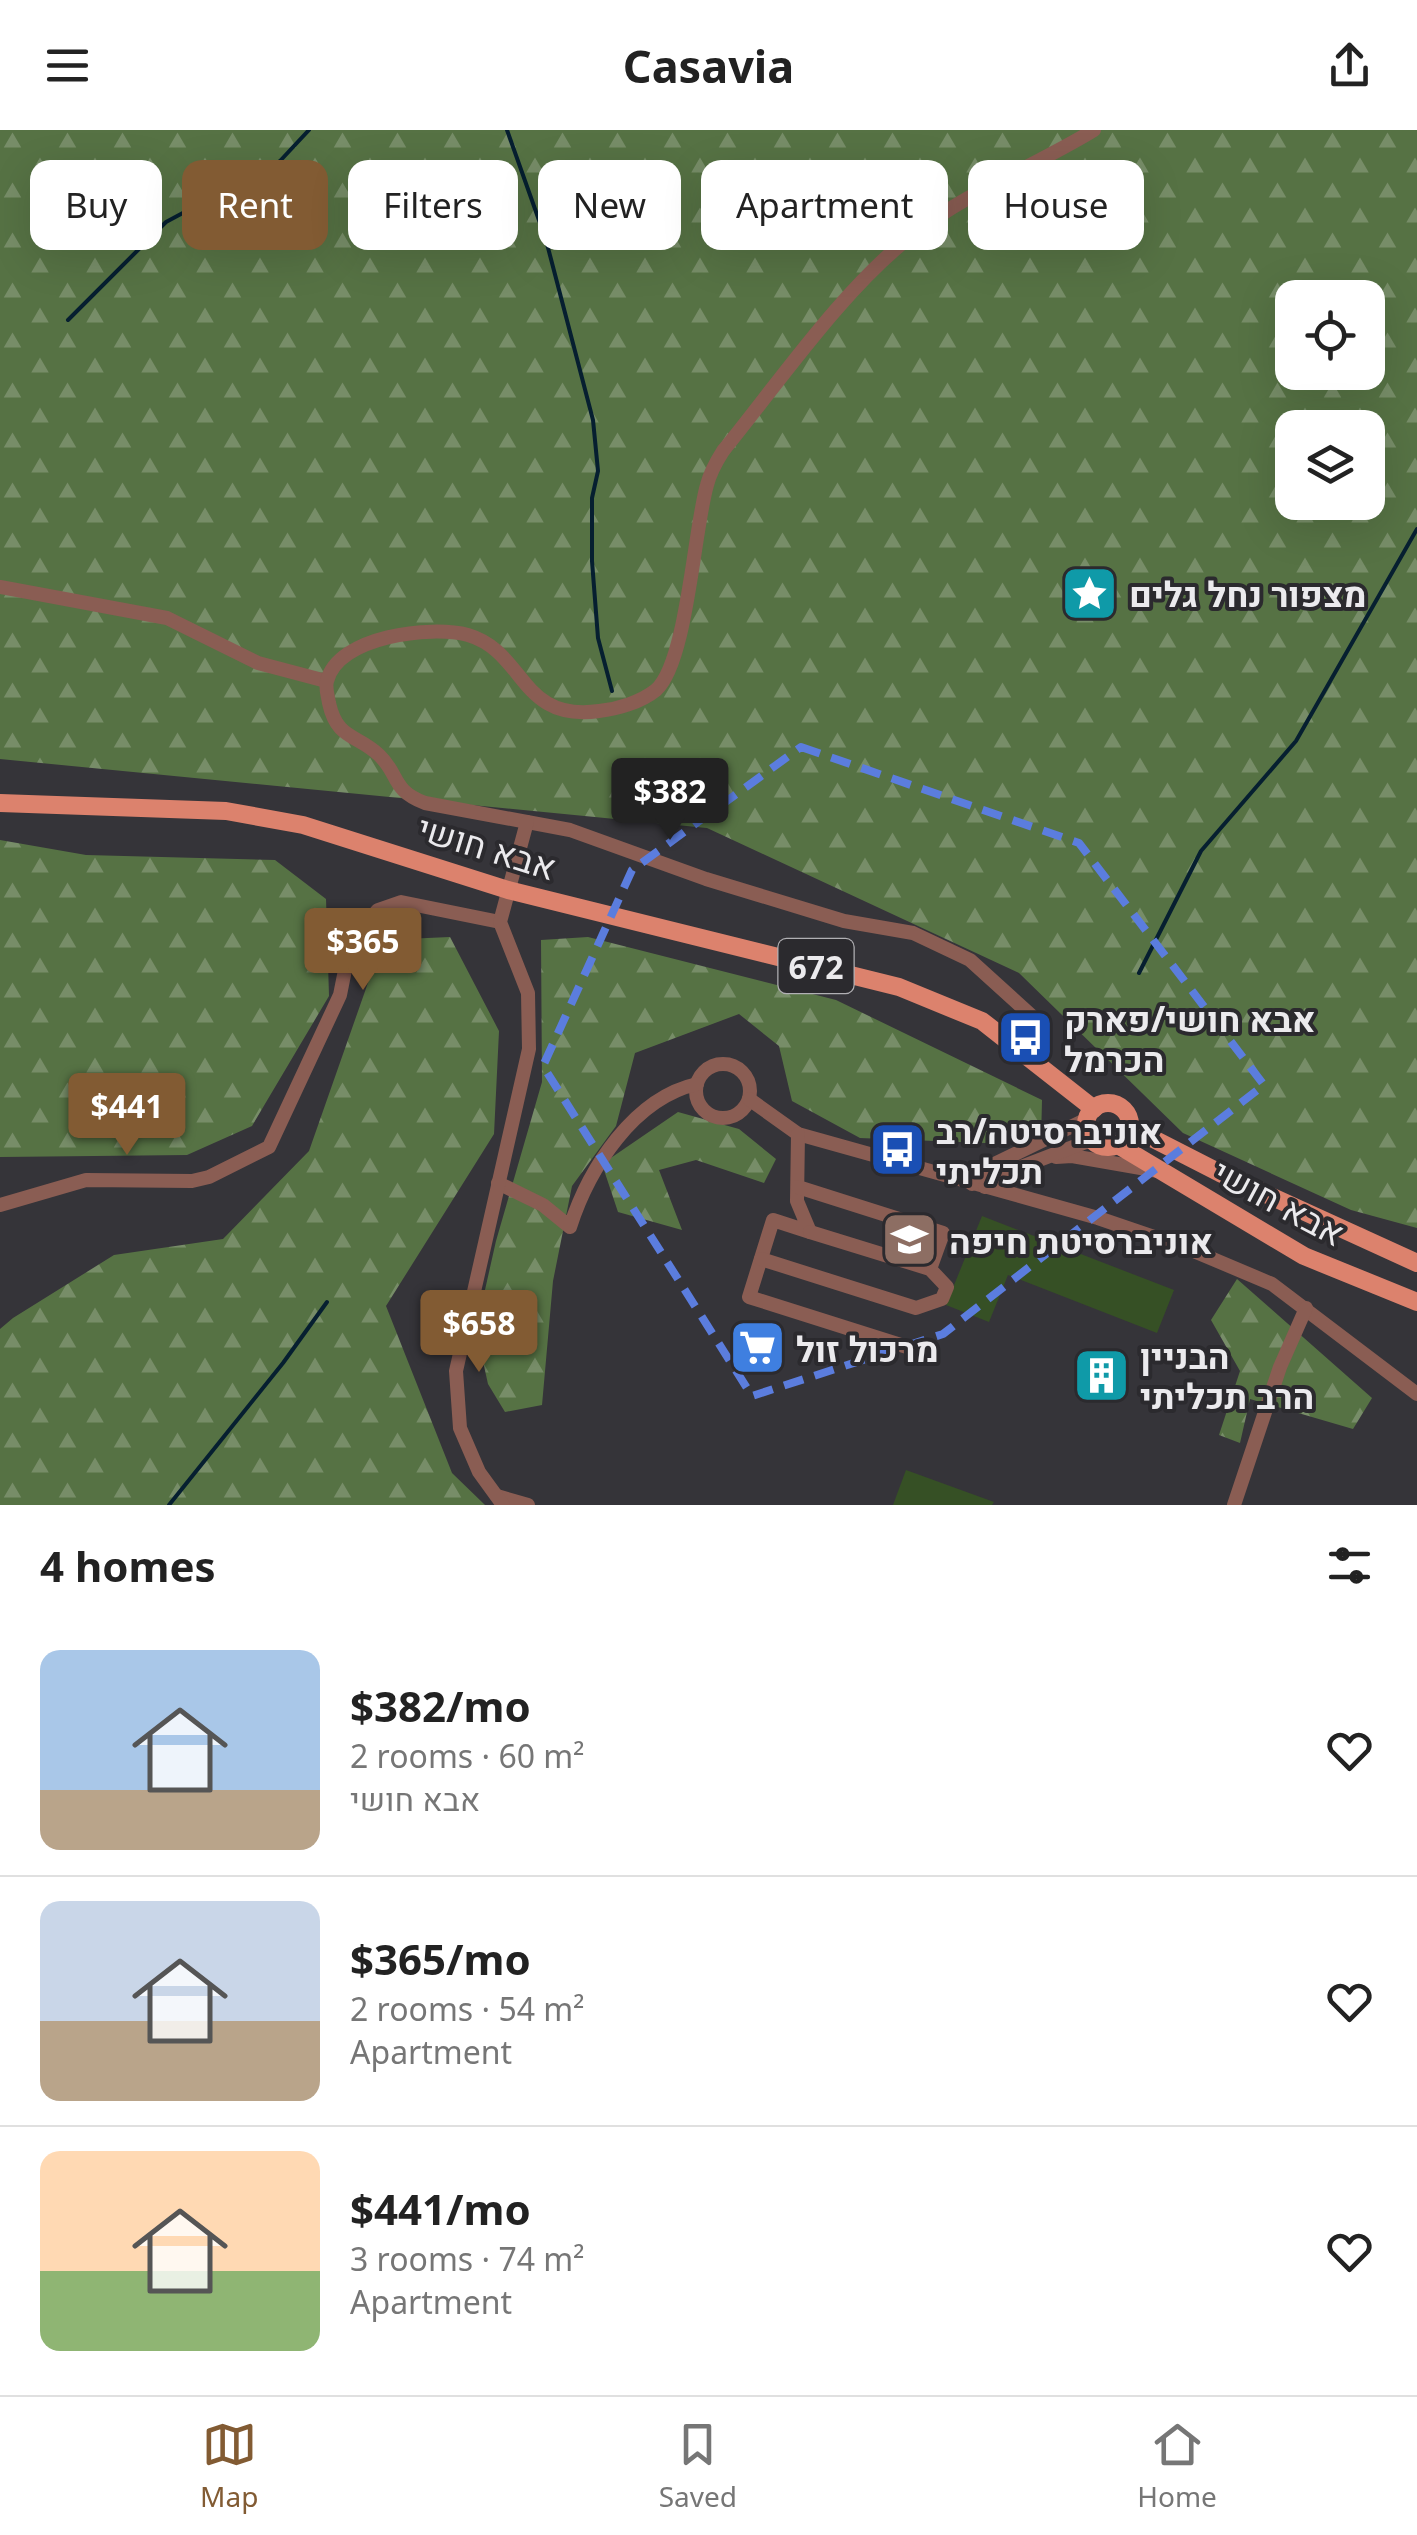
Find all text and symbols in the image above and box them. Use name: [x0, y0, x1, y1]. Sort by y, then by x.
text: Casavia: [623, 35, 794, 96]
icon: menu: [40, 38, 95, 93]
icon: share: [1322, 38, 1377, 93]
chip: Buy: [30, 160, 162, 250]
chip: Rent: [182, 160, 328, 250]
chip: Filters: [348, 160, 518, 250]
chip: New: [538, 160, 681, 250]
chip: Apartment: [701, 160, 948, 250]
chip: House: [968, 160, 1144, 250]
map controls: [1275, 280, 1385, 520]
button: locate: [1275, 280, 1385, 390]
button: layers: [1275, 410, 1385, 520]
place icon: מצפור נחל גלים: [1060, 563, 1120, 623]
place label: מצפור נחל גלים: [1129, 570, 1367, 617]
pin: $382: [611, 758, 729, 843]
text: $382: [633, 769, 707, 812]
street label: אבא חושי: [412, 804, 562, 890]
pin: $365: [304, 908, 422, 993]
text: $365: [326, 919, 400, 962]
road number: 672: [778, 939, 854, 993]
place label: אבא חושי/פארק הכרמל: [1064, 995, 1315, 1082]
bus stop icon: אבא חושי/פארק הכרמל: [995, 1008, 1055, 1068]
pin: $441: [68, 1073, 186, 1158]
text: $441: [90, 1084, 164, 1127]
place label: אוניברסיטה/רב תכליתי: [936, 1107, 1162, 1194]
bus stop icon: אוניברסיטה/רב תכליתי: [867, 1120, 927, 1180]
street label: אבא חושי: [1205, 1148, 1353, 1256]
school or university icon: אוניברסיטת חיפה: [880, 1210, 940, 1270]
place label: אוניברסיטת חיפה: [949, 1217, 1213, 1264]
pin: $658: [420, 1290, 538, 1375]
text: $658: [442, 1301, 516, 1344]
supermarket icon: מרכול זול: [727, 1318, 787, 1378]
place label: מרכול זול: [796, 1325, 939, 1372]
place label: הבניין הרב תכליתי: [1140, 1332, 1314, 1419]
building icon: הבניין הרב תכליתי: [1071, 1345, 1131, 1405]
text: 4 homes: [40, 1537, 216, 1594]
icon: filters: [1322, 1538, 1377, 1593]
text: $382/mo: [350, 1677, 531, 1734]
icon: home: [120, 1690, 240, 1810]
icon: heart: [1322, 1723, 1377, 1778]
text: 2 rooms · 60 m²: [350, 1734, 584, 1777]
text: אבא חושי: [350, 1777, 480, 1820]
text: $365/mo: [350, 1930, 531, 1987]
icon: home: [120, 1941, 240, 2061]
icon: heart: [1322, 1974, 1377, 2029]
text: 2 rooms · 54 m²: [350, 1987, 584, 2030]
text: Apartment: [350, 2030, 512, 2073]
text: $441/mo: [350, 2180, 531, 2237]
icon: home: [120, 2191, 240, 2311]
icon: heart: [1322, 2224, 1377, 2279]
text: 3 rooms · 74 m²: [350, 2237, 584, 2280]
text: Apartment: [350, 2280, 512, 2323]
tab: Map: [200, 2417, 258, 2515]
tab: Saved: [659, 2417, 737, 2515]
tab: Home: [1137, 2417, 1217, 2515]

